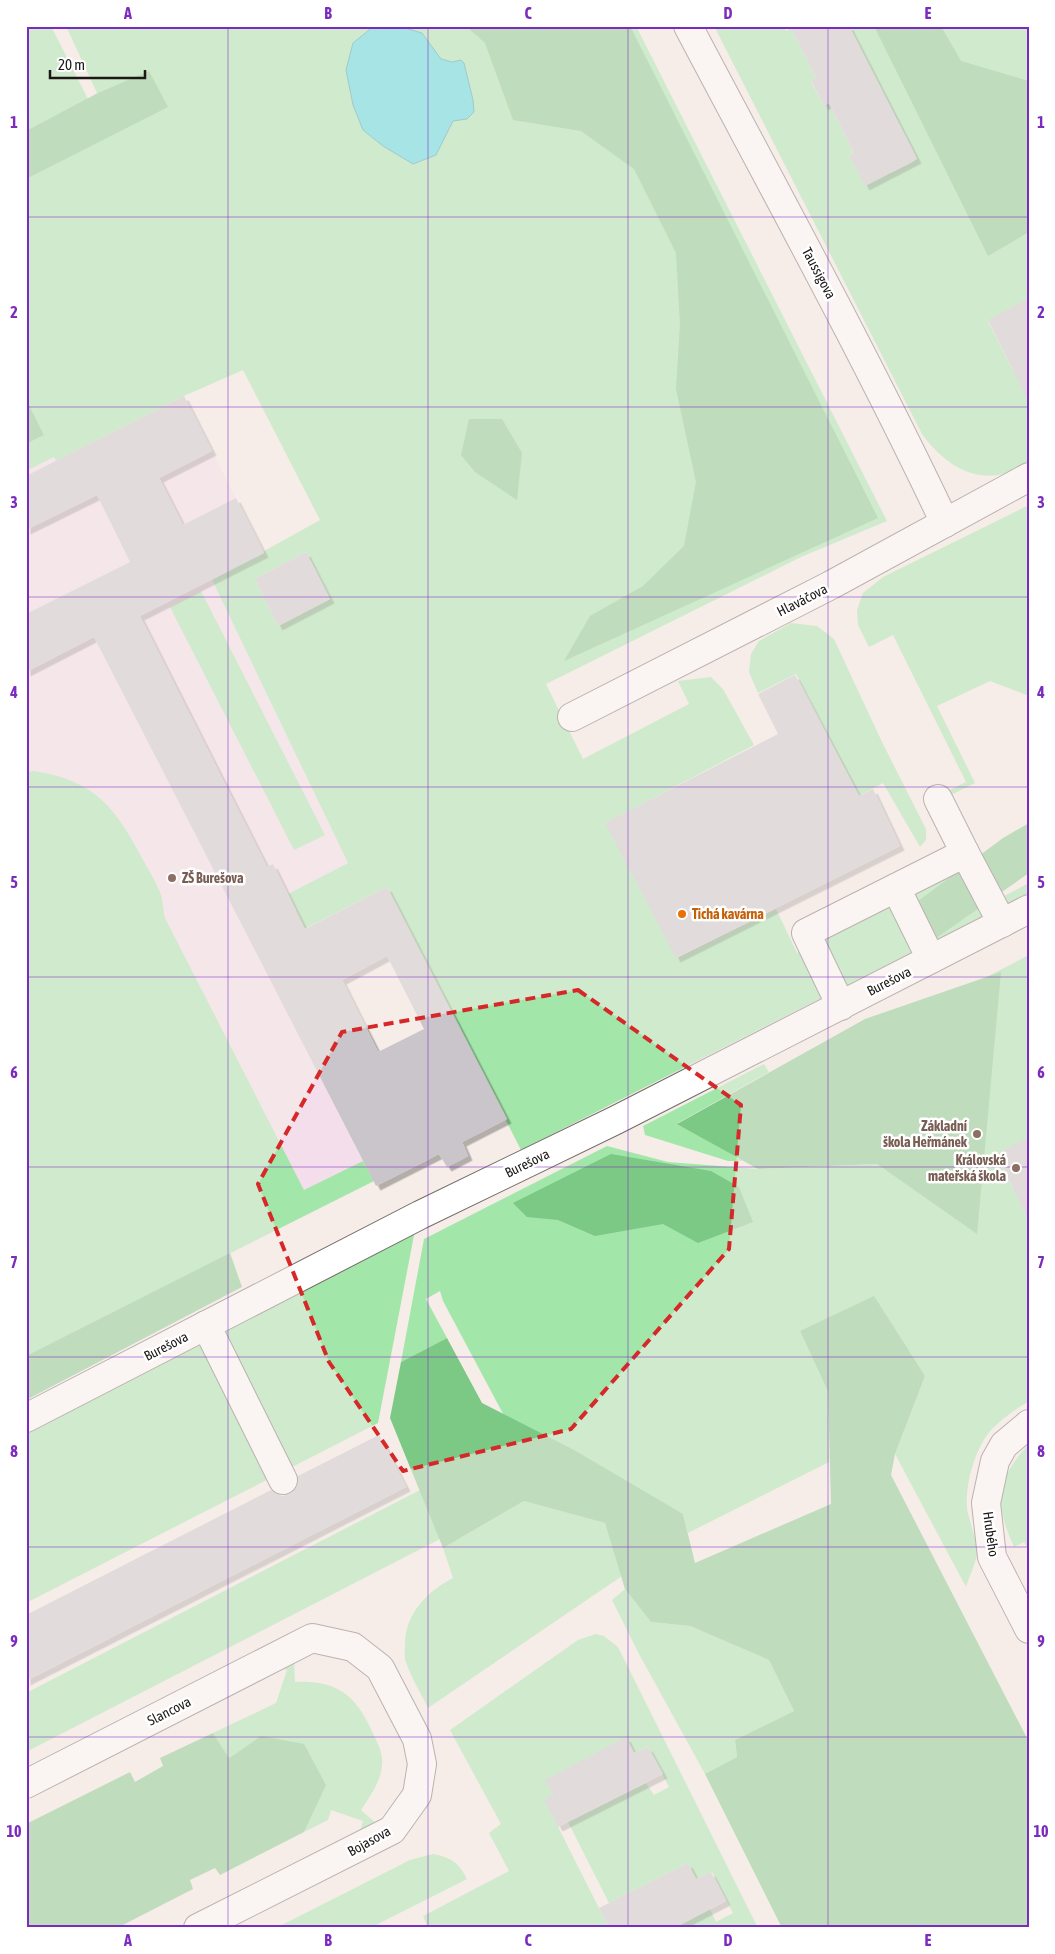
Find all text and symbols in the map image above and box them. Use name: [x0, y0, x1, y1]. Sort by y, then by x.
text: A: [123, 4, 132, 22]
text: B: [324, 4, 332, 22]
text: C: [524, 4, 532, 22]
text: D: [724, 4, 733, 22]
text: E: [925, 4, 932, 22]
scale bar: [50, 48, 145, 80]
text: 20 m: [58, 56, 85, 73]
text: 1: [10, 113, 18, 131]
text: 1: [1037, 113, 1045, 131]
street label: Taussigova: [799, 245, 839, 301]
text: 2: [10, 303, 18, 321]
text: 2: [1037, 303, 1045, 321]
text: 3: [10, 493, 18, 511]
text: 3: [1037, 493, 1045, 511]
street label: Hlaváčova: [774, 581, 830, 619]
text: 4: [9, 683, 18, 701]
text: 4: [1036, 683, 1045, 701]
place label: ZŠ Burešova: [182, 870, 244, 886]
marker: ZŠ Burešova: [166, 872, 178, 884]
text: 5: [10, 873, 18, 891]
text: 5: [1037, 873, 1045, 891]
place label: Tichá kavárna: [692, 906, 764, 922]
marker: Tichá kavárna: [676, 908, 688, 920]
street label: Burešova: [864, 963, 914, 999]
text: 6: [10, 1063, 18, 1081]
text: 6: [1037, 1063, 1045, 1081]
place label: Základní škola Heřmánek: [883, 1118, 968, 1150]
marker: Základní škola Heřmánek: [971, 1128, 983, 1140]
street label: Burešova: [502, 1145, 552, 1181]
place label: Královská mateřská škola: [928, 1152, 1006, 1184]
marker: Královská mateřská škola: [1010, 1162, 1022, 1174]
text: 7: [10, 1253, 18, 1271]
text: 7: [1037, 1253, 1045, 1271]
street label: Burešova: [141, 1328, 191, 1364]
text: 8: [10, 1442, 18, 1460]
text: 8: [1037, 1442, 1045, 1460]
street label: Hrubého: [980, 1510, 1002, 1558]
text: 9: [10, 1632, 18, 1650]
text: 9: [1037, 1632, 1045, 1650]
street label: Slancova: [145, 1693, 193, 1729]
text: 10: [6, 1822, 22, 1840]
text: 10: [1033, 1822, 1049, 1840]
street label: Bojasova: [345, 1823, 393, 1859]
text: A: [123, 1931, 132, 1949]
text: B: [324, 1931, 332, 1949]
text: C: [524, 1931, 532, 1949]
text: D: [724, 1931, 733, 1949]
text: E: [925, 1931, 932, 1949]

